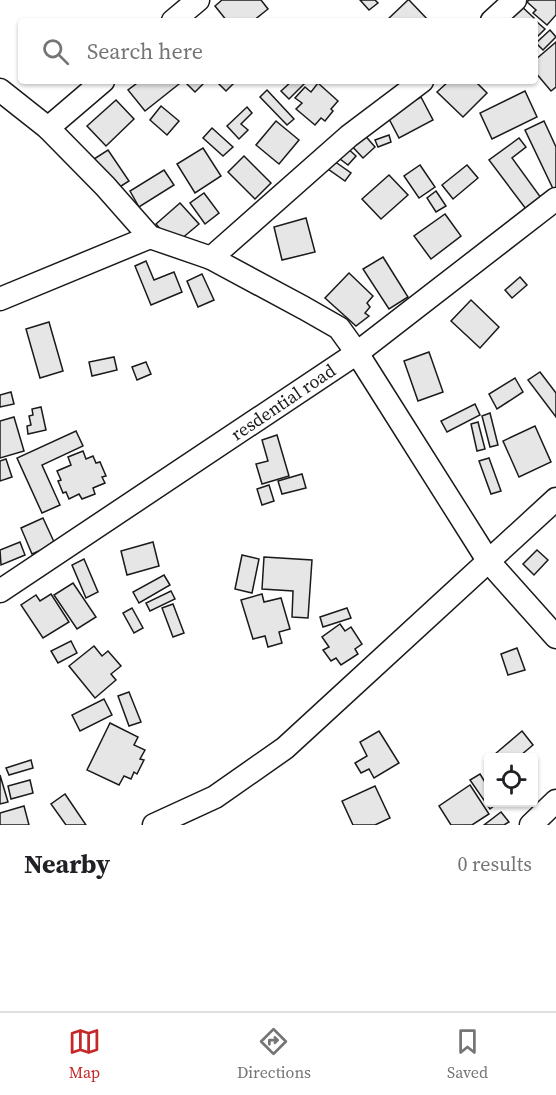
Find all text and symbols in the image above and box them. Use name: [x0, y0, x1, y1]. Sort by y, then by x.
search box: [18, 18, 538, 84]
icon: search: [39, 35, 72, 68]
text: Search here: [87, 36, 203, 66]
street label: resdential road: [226, 358, 340, 446]
map controls: [484, 753, 538, 807]
button: locate: [484, 753, 538, 807]
text: Nearby: [24, 846, 110, 882]
text: 0 results: [457, 850, 532, 878]
tab: Map: [68, 1025, 101, 1083]
tab: Directions: [237, 1025, 311, 1083]
tab: Saved: [447, 1025, 488, 1083]

